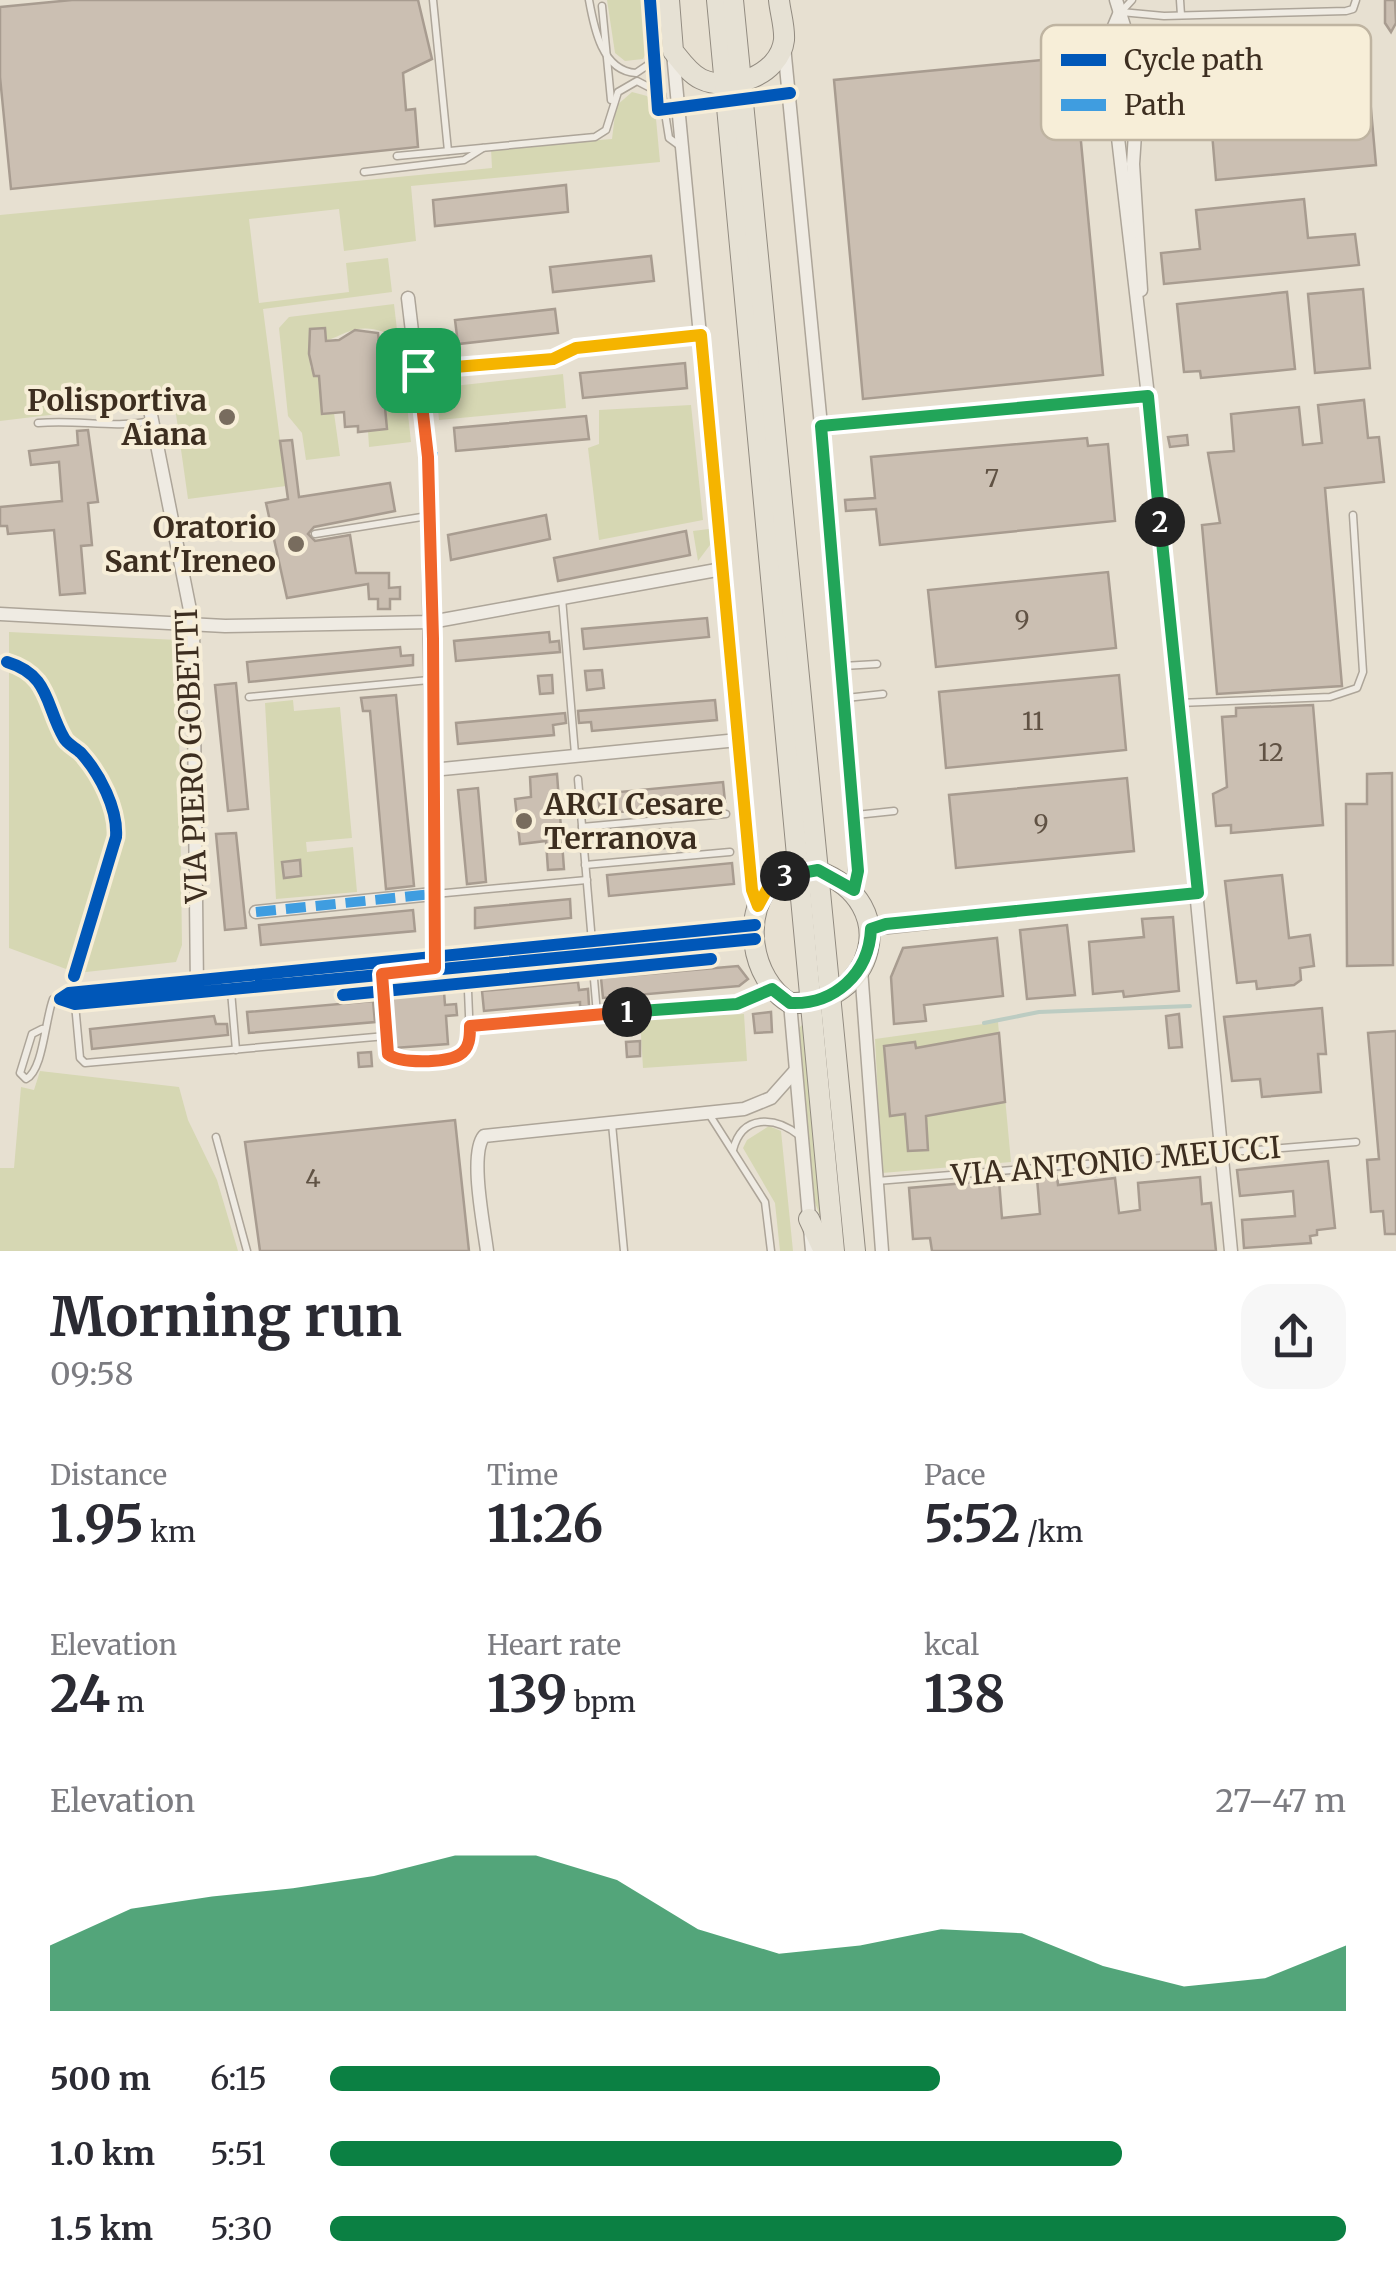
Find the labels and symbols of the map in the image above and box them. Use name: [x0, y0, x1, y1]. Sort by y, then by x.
legend: [1041, 25, 1371, 140]
text: Cycle path: [1124, 42, 1263, 78]
text: Path: [1124, 87, 1186, 123]
pin: [376, 328, 461, 413]
place label: Polisportiva Aiana: [27, 381, 207, 453]
marker: Polisportiva Aiana: [216, 406, 238, 428]
house number: 7: [985, 462, 999, 494]
pin: 2: [1135, 497, 1185, 547]
place label: Oratorio Sant'Ireneo: [104, 508, 276, 580]
marker: Oratorio Sant'Ireneo: [285, 533, 307, 555]
house number: 9: [1014, 603, 1030, 635]
street label: VIA PIERO GOBETTI: [167, 608, 215, 905]
house number: 11: [1022, 705, 1044, 737]
house number: 12: [1258, 736, 1284, 768]
place label: ARCI Cesare Terranova: [543, 785, 723, 857]
house number: 9: [1033, 807, 1049, 839]
marker: ARCI Cesare Terranova: [513, 810, 535, 832]
pin: 3: [760, 851, 810, 901]
pin: 1: [602, 987, 652, 1037]
street label: VIA ANTONIO MEUCCI: [949, 1128, 1282, 1194]
house number: 4: [305, 1162, 321, 1194]

